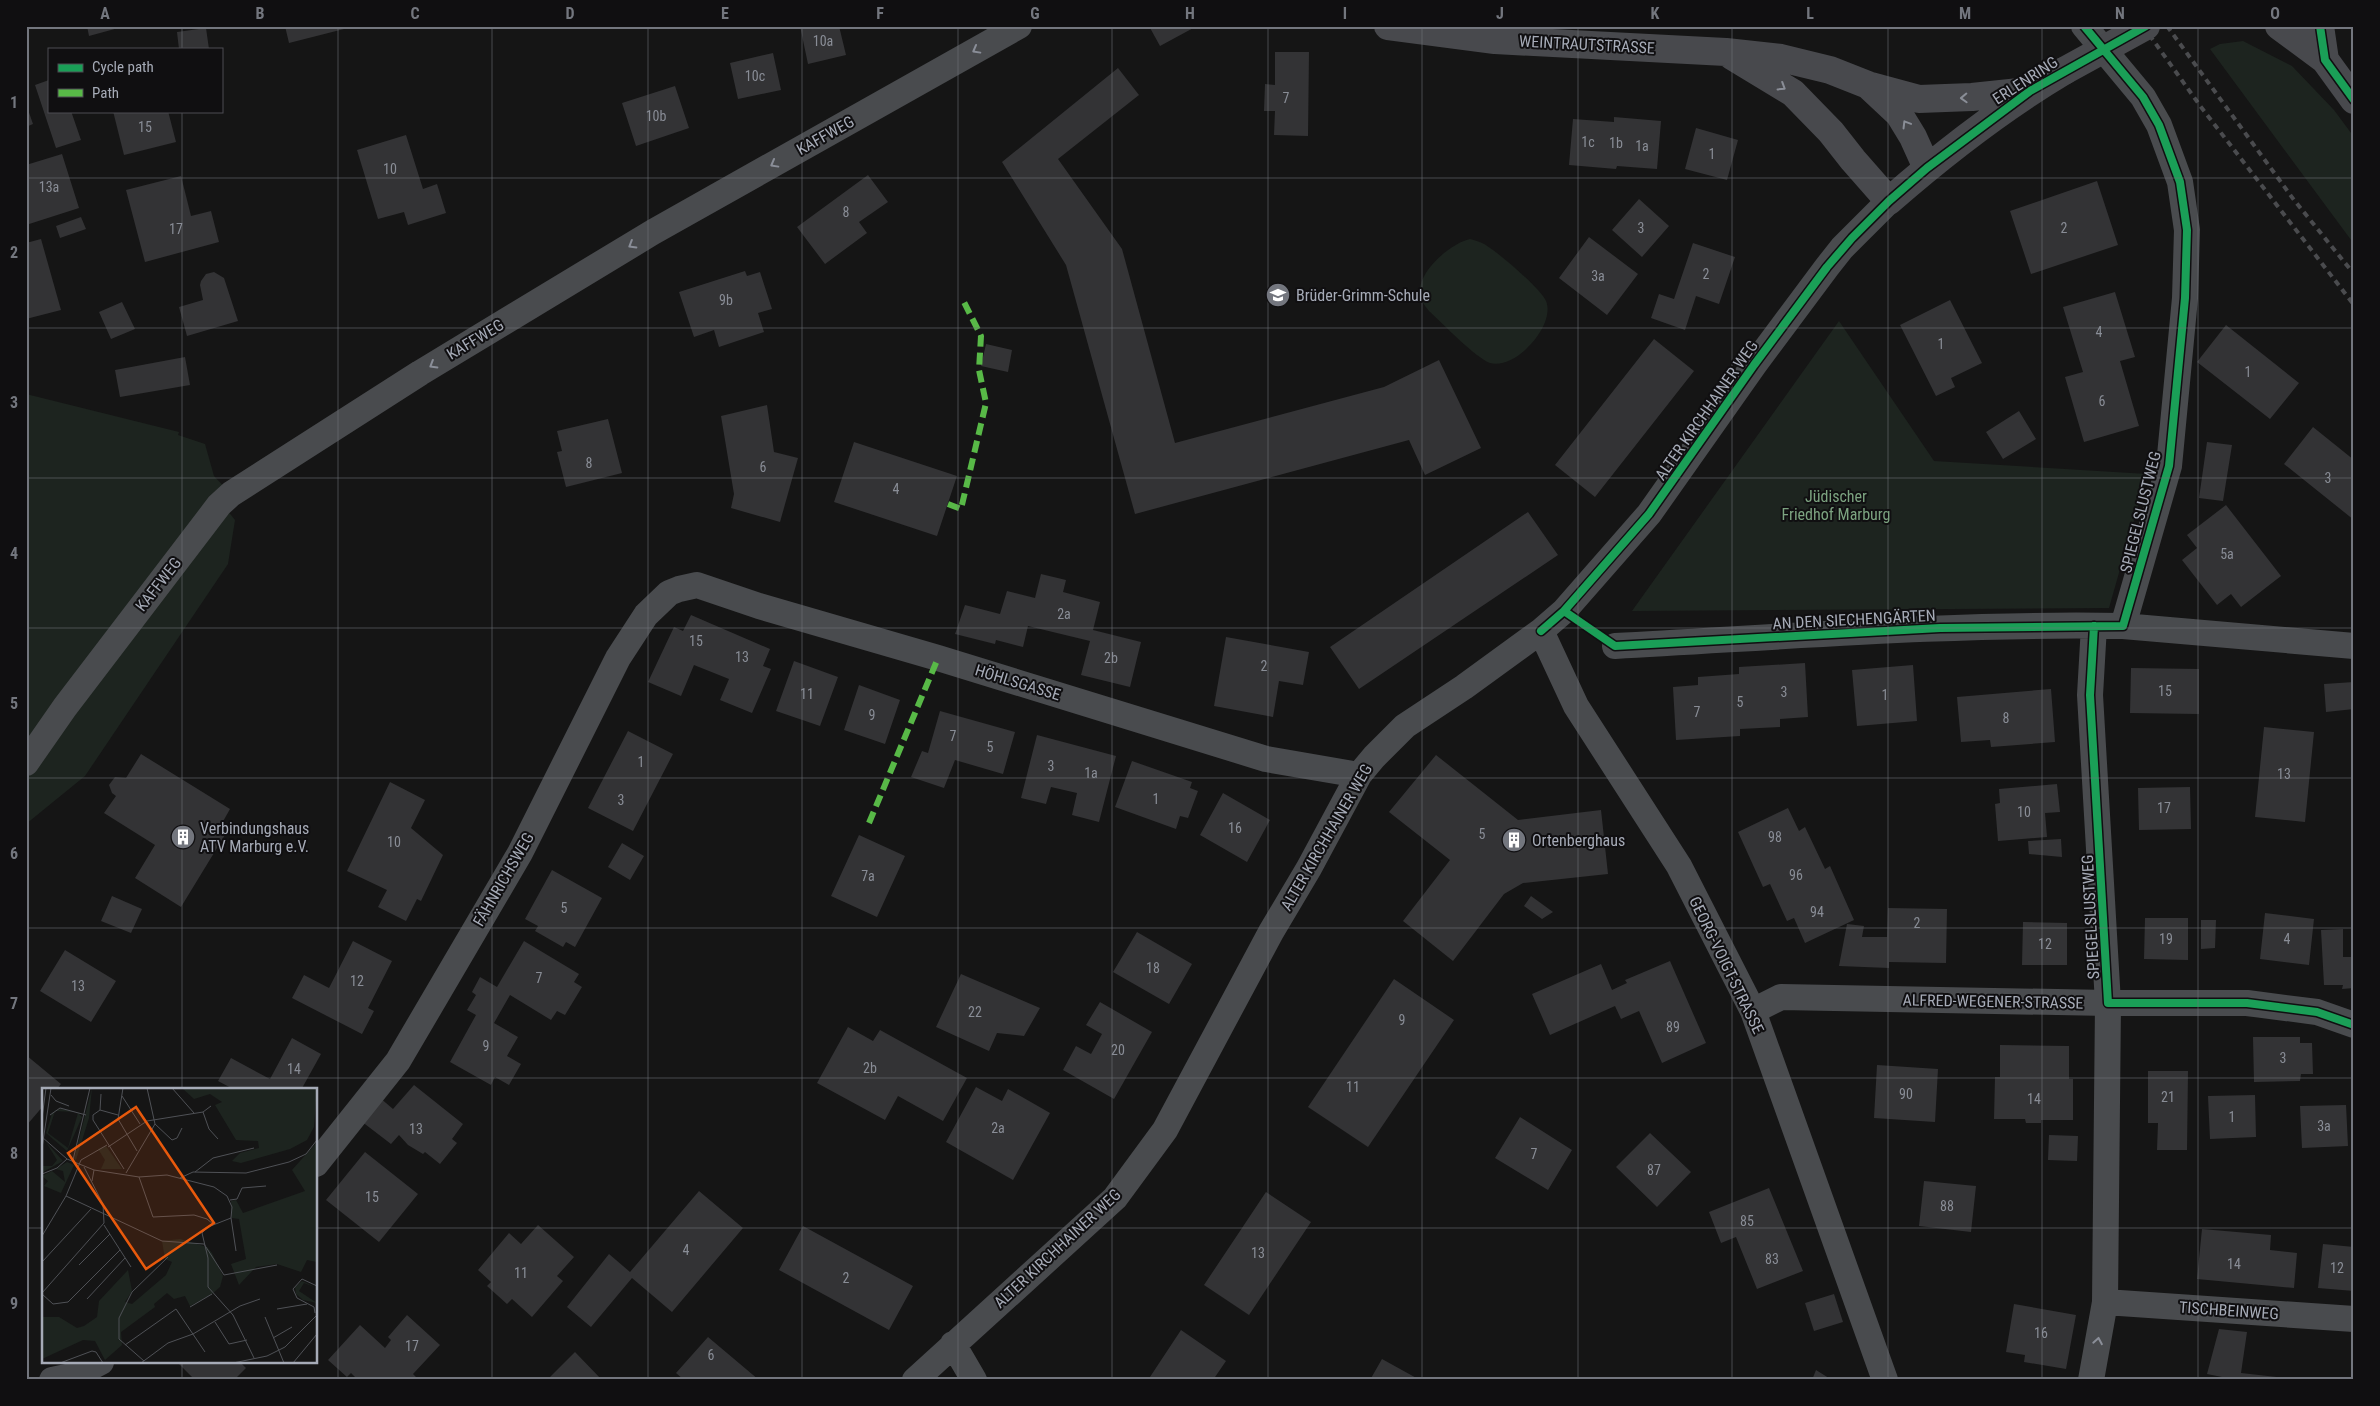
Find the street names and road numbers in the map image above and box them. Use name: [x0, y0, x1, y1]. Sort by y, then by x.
street label: WEINTRAUTSTRASSE: [1519, 31, 1655, 58]
street label: ERLENRING: [1989, 52, 2061, 108]
street label: KAFFWEG: [793, 112, 857, 159]
street label: KAFFWEG: [443, 315, 507, 364]
street label: ALTER KIRCHHAINER WEG: [1651, 337, 1762, 484]
street label: SPIEGELSLUSTWEG: [2116, 449, 2165, 575]
street label: KAFFWEG: [132, 554, 185, 615]
street label: AN DEN SIECHENGÄRTEN: [1772, 606, 1936, 633]
street label: HÖHLSGASSE: [973, 660, 1063, 705]
street label: ALTER KIRCHHAINER WEG: [1277, 761, 1376, 914]
street label: FÄHNRICHSWEG: [469, 829, 538, 929]
street label: SPIEGELSLUSTWEG: [2078, 854, 2103, 980]
street label: GEORG-VOIGT-STRASSE: [1685, 894, 1768, 1037]
street label: ALFRED-WEGENER-STRASSE: [1902, 990, 2084, 1013]
street label: ALTER KIRCHHAINER WEG: [990, 1185, 1125, 1312]
street label: TISCHBEINWEG: [2179, 1298, 2279, 1323]

